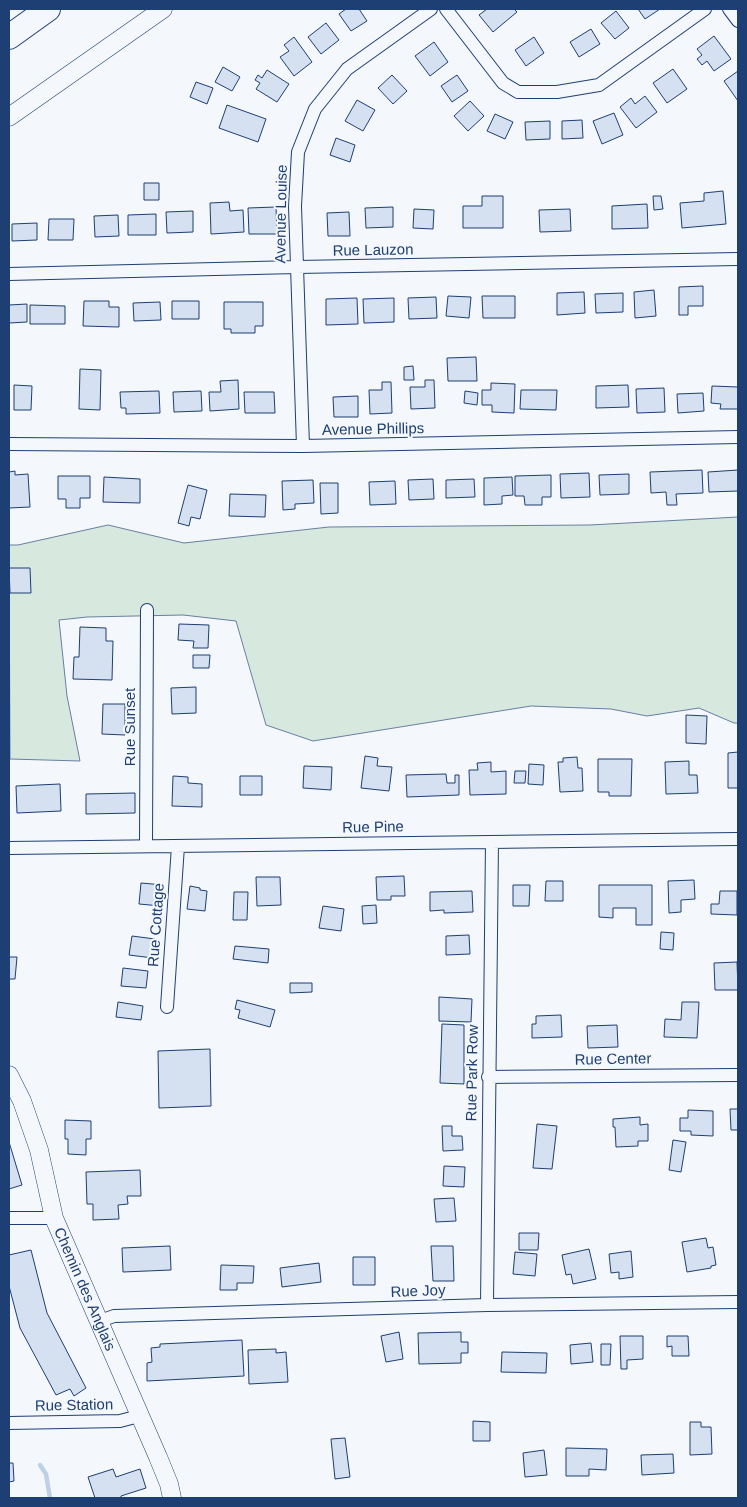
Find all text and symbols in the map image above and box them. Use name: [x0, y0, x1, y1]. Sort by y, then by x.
street label: Avenue Louise: [271, 164, 290, 264]
street label: Rue Lauzon: [332, 240, 414, 259]
street label: Avenue Phillips: [322, 419, 424, 438]
street label: Rue Sunset: [121, 687, 138, 766]
street label: Rue Pine: [342, 817, 404, 836]
street label: Rue Cottage: [144, 882, 167, 968]
street label: Rue Park Row: [462, 1024, 481, 1121]
street label: Rue Center: [574, 1049, 651, 1068]
street label: Chemin des Anglais: [51, 1225, 120, 1353]
street label: Rue Joy: [390, 1281, 446, 1300]
street label: Rue Station: [35, 1395, 113, 1414]

